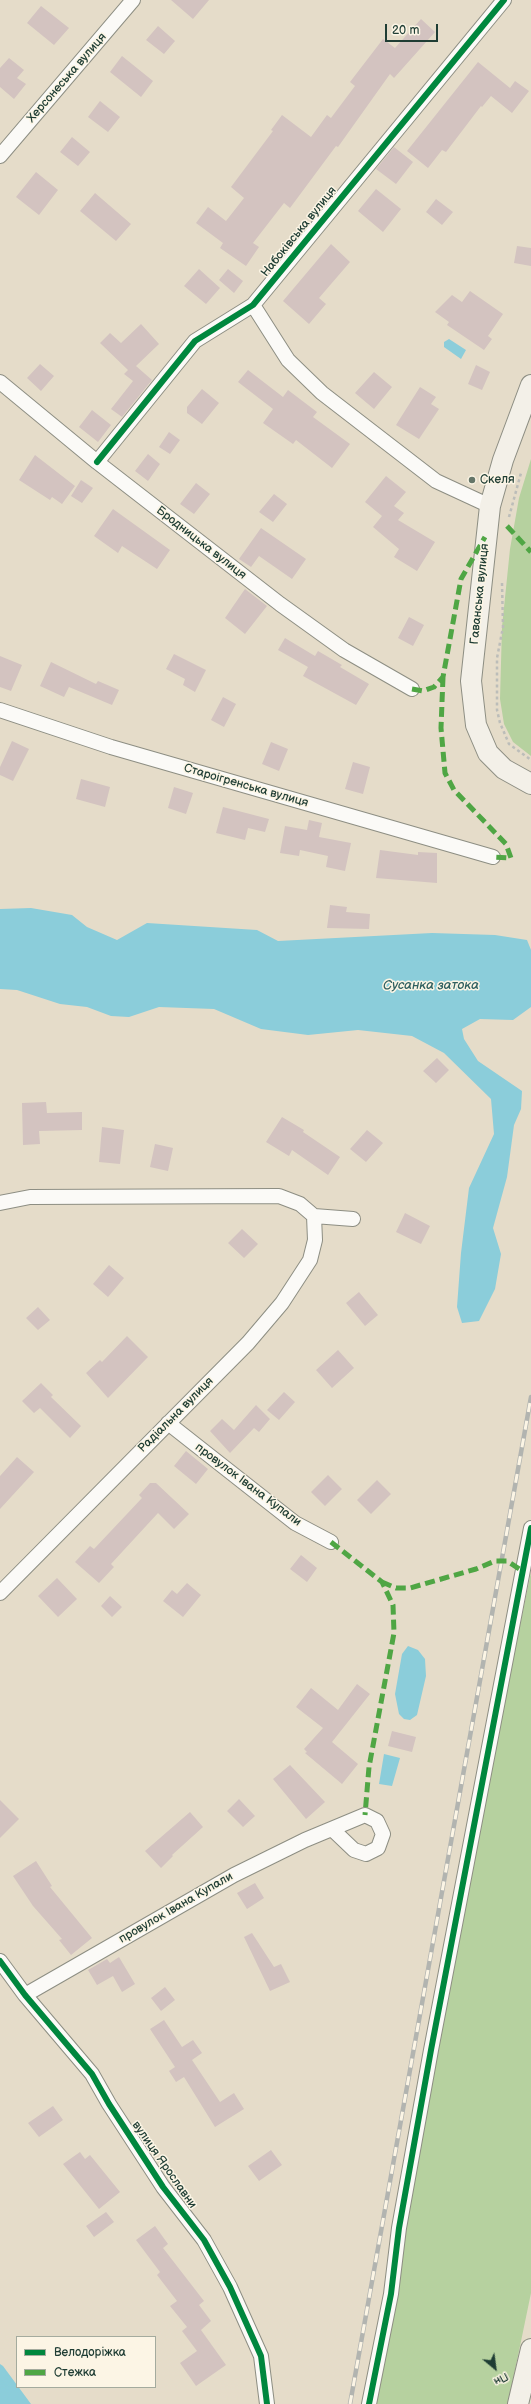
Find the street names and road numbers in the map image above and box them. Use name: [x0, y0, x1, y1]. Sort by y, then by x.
street label: Херсонеська вулиця: [24, 30, 110, 126]
street label: Набоківська вулиця: [258, 184, 340, 280]
street label: Бродницька вулиця: [153, 503, 249, 583]
street label: Гаванська вулиця: [468, 543, 492, 645]
street label: Староігренська вулиця: [182, 761, 310, 811]
street label: Радіальна вулиця: [135, 1374, 217, 1456]
street label: провулок Івана Купали: [192, 1440, 304, 1530]
street label: провулок Івана Купали: [116, 1869, 236, 1947]
street label: вулиця Ярославни: [128, 2119, 200, 2211]

